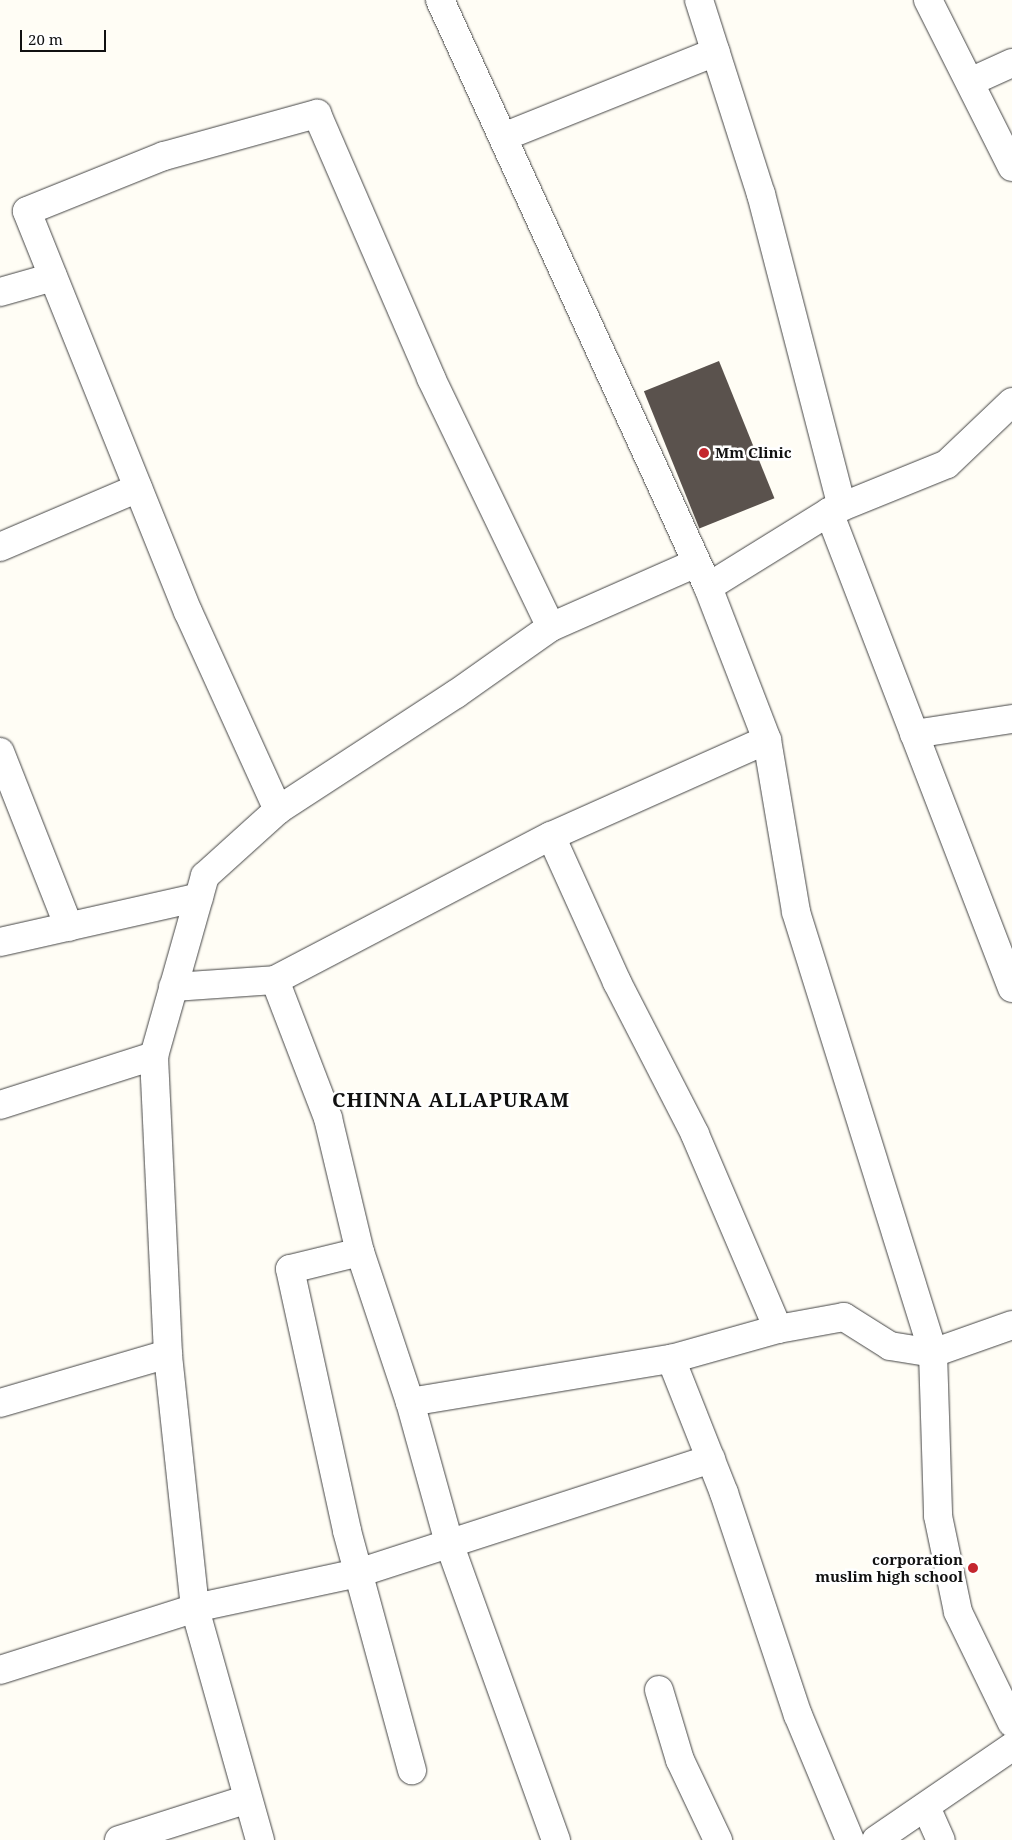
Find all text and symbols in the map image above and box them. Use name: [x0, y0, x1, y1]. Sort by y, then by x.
scale bar: [22, 20, 109, 52]
text: 20 m: [28, 29, 63, 49]
place label: Mm Clinic: [715, 444, 792, 462]
marker: Mm Clinic: [697, 446, 711, 460]
district label: CHINNA ALLAPURAM: [330, 1087, 572, 1111]
place label: corporation muslim high school: [815, 1550, 963, 1585]
marker: corporation muslim high school: [967, 1562, 979, 1574]

